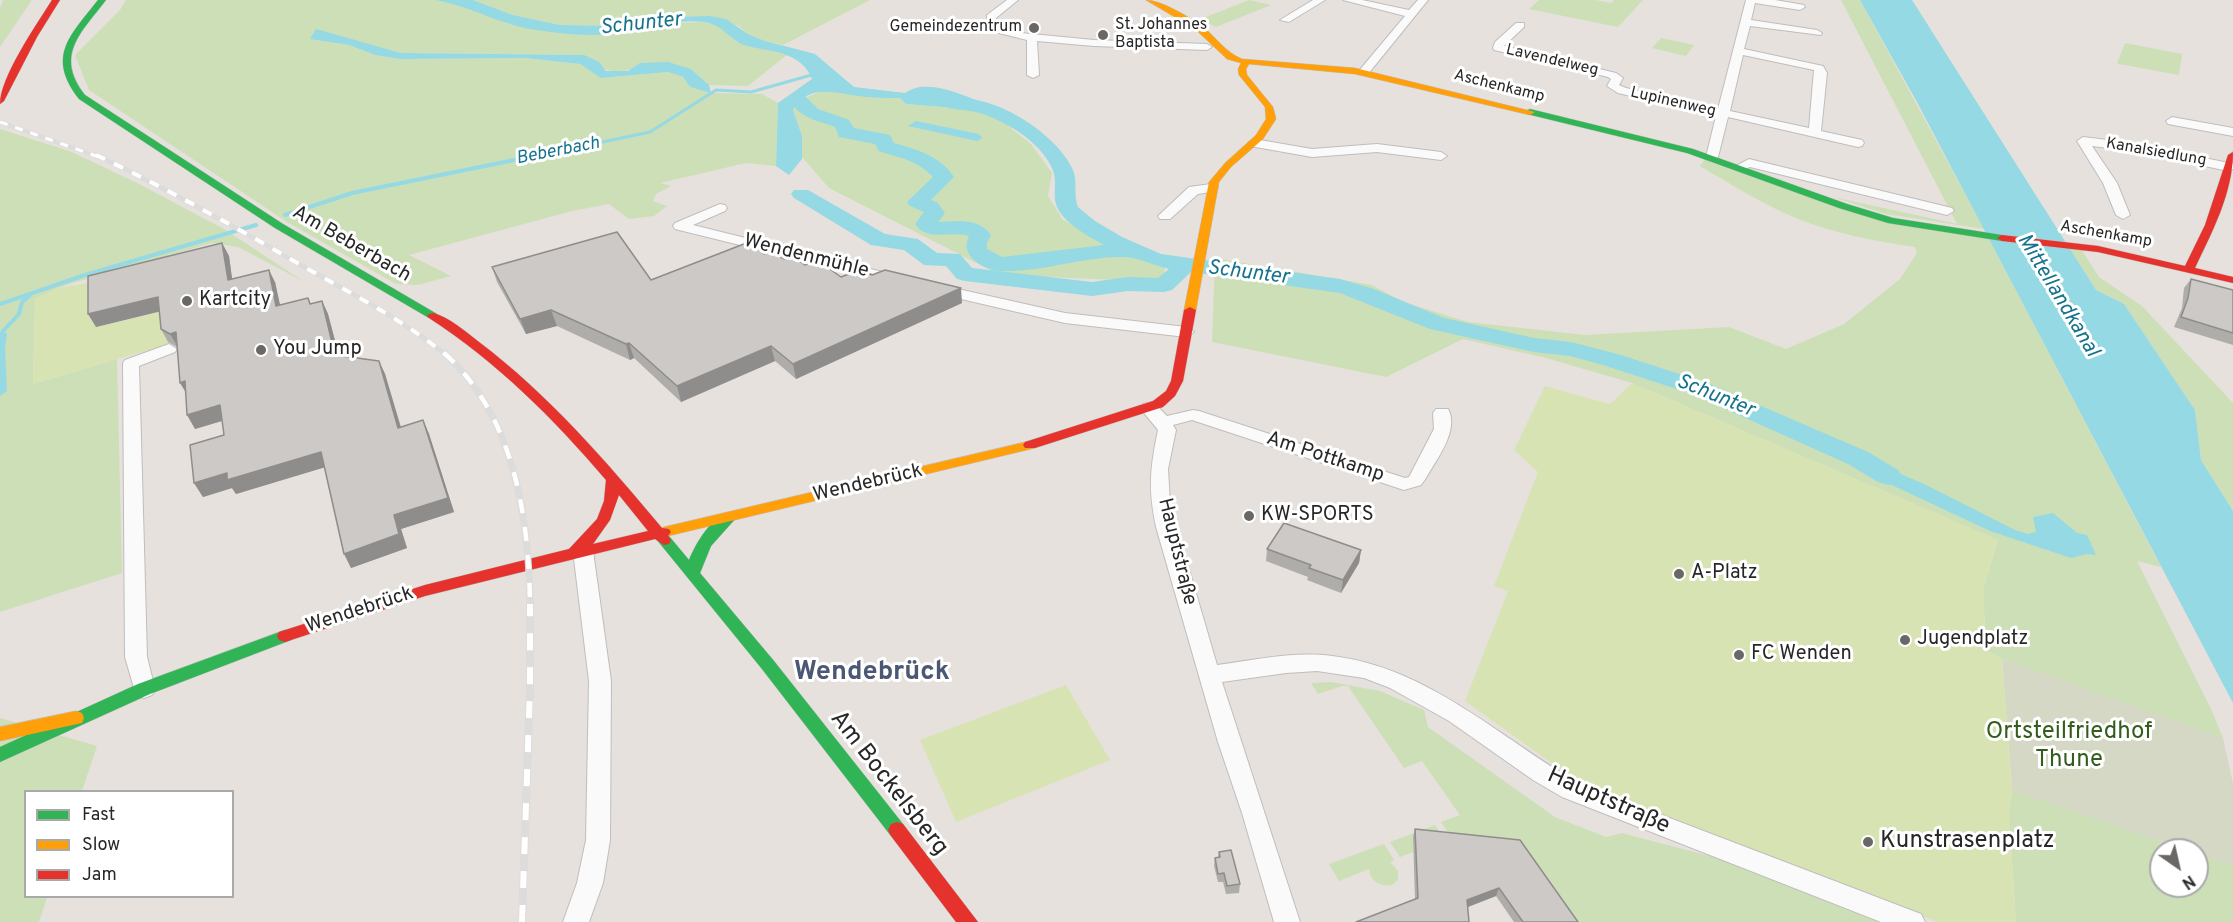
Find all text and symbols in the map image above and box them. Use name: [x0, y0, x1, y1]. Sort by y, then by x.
water label: Schunter: [599, 8, 683, 42]
place label: St. Johannes Baptista: [1115, 16, 1207, 54]
place label: Gemeindezentrum: [889, 18, 1022, 38]
marker: Gemeindezentrum: [1027, 21, 1041, 35]
marker: St. Johannes Baptista: [1096, 28, 1110, 42]
street label: Lavendelweg: [1504, 41, 1600, 81]
street label: Aschenkamp: [1452, 66, 1546, 108]
street label: Lupinenweg: [1628, 84, 1718, 122]
water label: Beberbach: [515, 133, 601, 171]
street label: Kanalsiedlung: [2104, 135, 2208, 171]
street label: Am Beberbach: [287, 201, 415, 289]
street label: Aschenkamp: [2059, 217, 2153, 253]
street label: Wendenmühle: [741, 230, 871, 284]
water label: Mittellandkanal: [2010, 230, 2104, 362]
water label: Schunter: [1206, 257, 1290, 291]
place label: Kartcity: [199, 289, 271, 313]
marker: Kartcity: [180, 294, 194, 308]
place label: You Jump: [273, 338, 362, 362]
marker: You Jump: [254, 343, 268, 357]
water label: Schunter: [1672, 370, 1758, 424]
street label: Am Pottkamp: [1263, 428, 1387, 488]
street label: Wendebrück: [811, 460, 925, 508]
street label: Hauptstraße: [1151, 496, 1201, 608]
place label: KW-SPORTS: [1261, 504, 1374, 528]
marker: KW-SPORTS: [1242, 509, 1256, 523]
place label: A-Platz: [1691, 562, 1758, 586]
marker: A-Platz: [1672, 567, 1686, 581]
street label: Wendebrück: [303, 582, 417, 640]
place label: Jugendplatz: [1917, 628, 2028, 652]
marker: Jugendplatz: [1898, 633, 1912, 647]
place label: FC Wenden: [1751, 643, 1852, 667]
marker: FC Wenden: [1732, 648, 1746, 662]
district label: Wendebrück: [794, 658, 950, 690]
street label: Am Bockelsberg: [823, 706, 953, 862]
park label: Ortsteilfriedhof Thune: [1986, 719, 2152, 775]
street label: Hauptstraße: [1542, 762, 1674, 842]
legend: [24, 790, 234, 898]
text: Fast: [82, 804, 115, 827]
place label: Kunstrasenplatz: [1880, 828, 2055, 856]
text: Slow: [82, 834, 120, 857]
marker: Kunstrasenplatz: [1861, 835, 1875, 849]
north arrow: [2149, 838, 2209, 898]
text: Jam: [82, 864, 117, 887]
text: N: [2178, 870, 2198, 893]

